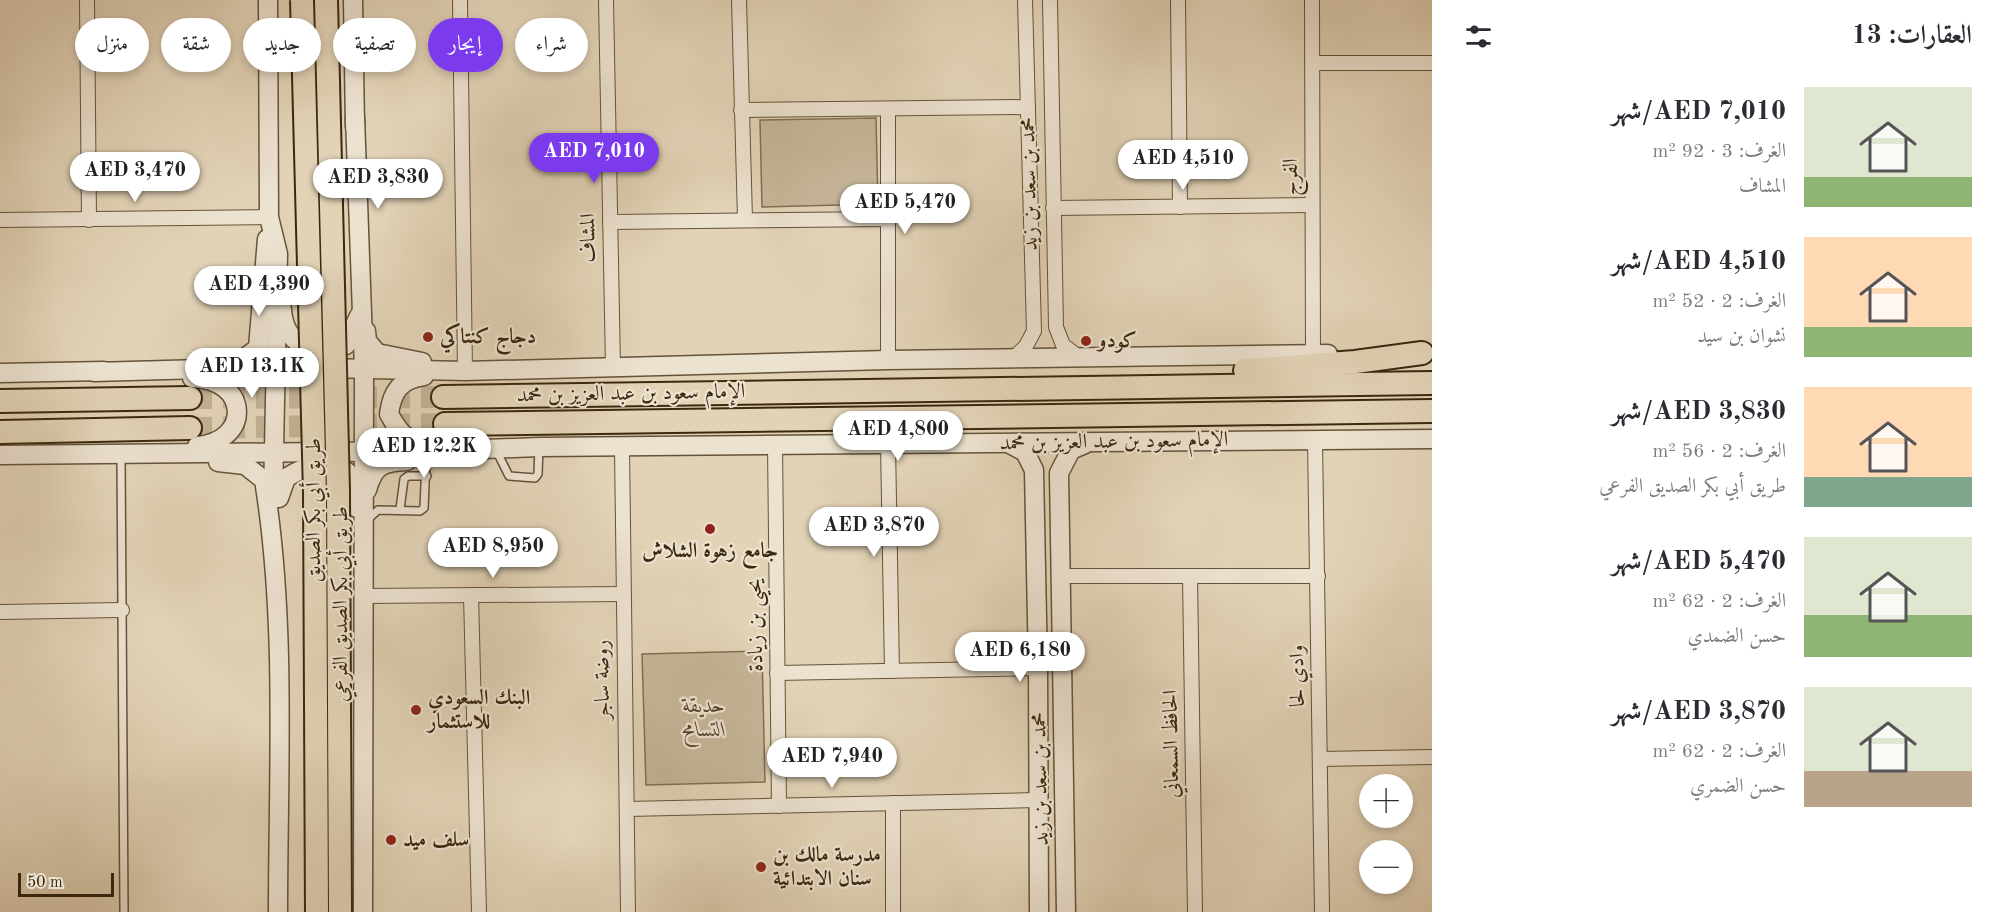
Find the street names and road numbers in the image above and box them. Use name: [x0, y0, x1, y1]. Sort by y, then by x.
street label: محمد بن سعد بن زيد: [1018, 117, 1043, 251]
street label: الفرج: [1281, 158, 1309, 196]
street label: المشاف: [578, 213, 600, 263]
street label: الإمام سعود بن عبد العزيز بن محمد: [517, 382, 746, 412]
street label: الإمام سعود بن عبد العزيز بن محمد: [1000, 430, 1229, 460]
street label: طريق أبي بكر الصديق: [298, 438, 330, 582]
street label: طريق أبي بكر الصديق الفرعي: [325, 506, 357, 702]
street label: يحيى بن زيادة: [745, 577, 773, 672]
street label: روضة ساجر: [592, 640, 615, 722]
street label: وادي لحا: [1287, 645, 1313, 707]
street label: الحافظ السمعاني: [1160, 690, 1188, 798]
street label: محمد بن سعد بن زيد: [1029, 712, 1054, 846]

